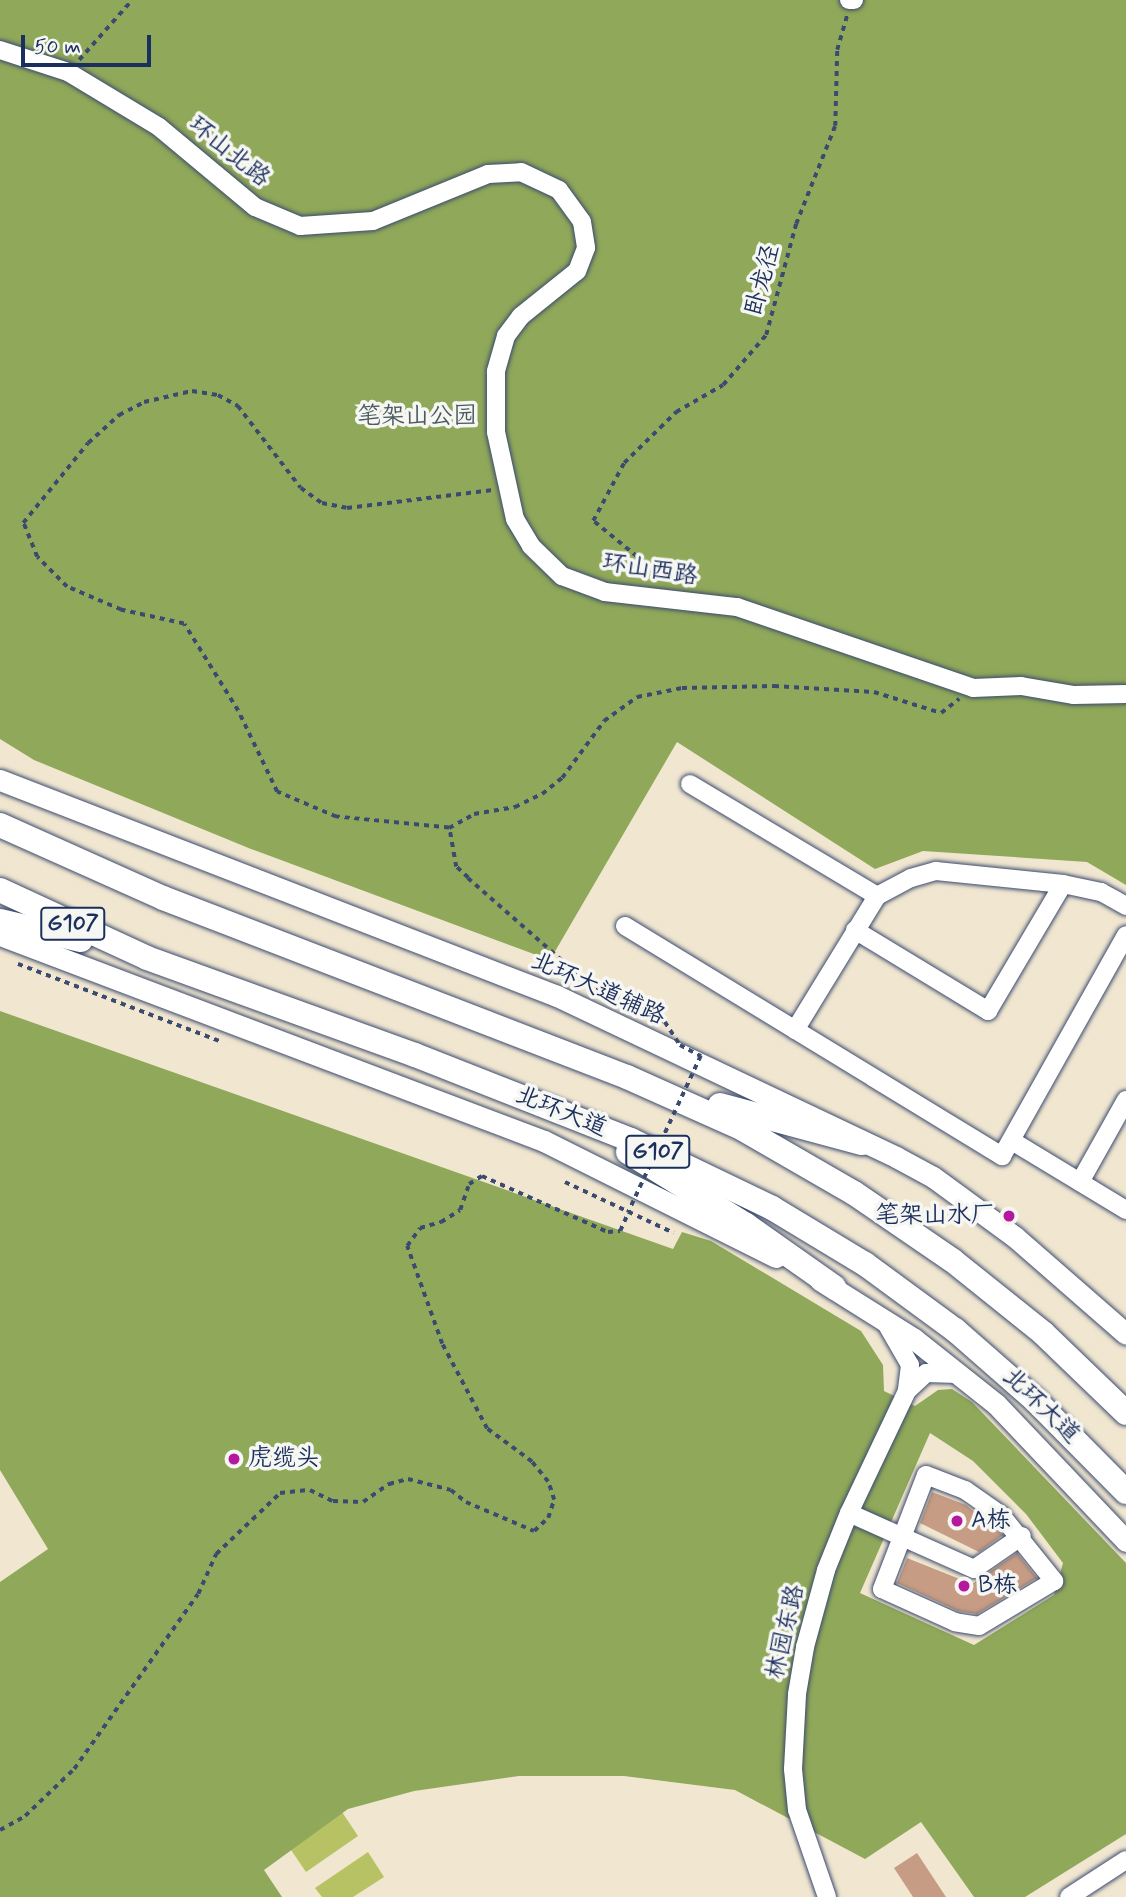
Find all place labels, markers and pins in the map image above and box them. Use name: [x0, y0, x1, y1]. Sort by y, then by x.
place label: 笔架山水厂: [875, 1202, 995, 1230]
marker: 笔架山水厂: [1001, 1208, 1017, 1224]
place label: 虎缆头: [248, 1445, 320, 1473]
marker: 虎缆头: [226, 1451, 242, 1467]
place label: A栋: [971, 1507, 1011, 1535]
marker: A栋: [949, 1513, 965, 1529]
place label: B栋: [978, 1572, 1017, 1600]
marker: B栋: [956, 1578, 972, 1594]

